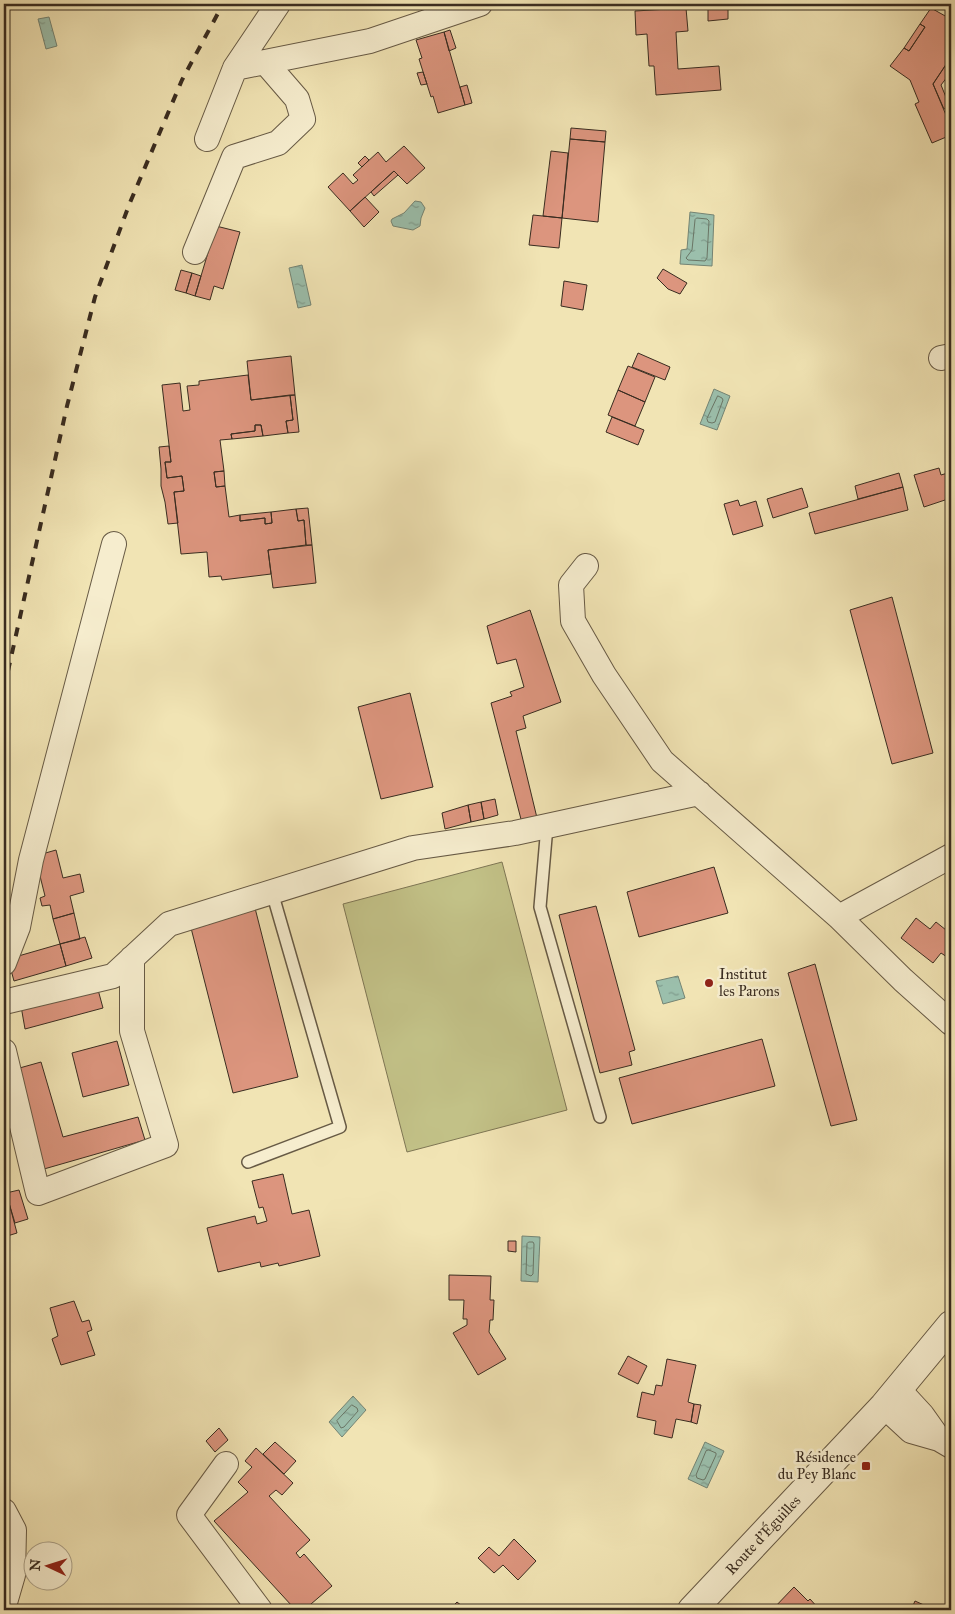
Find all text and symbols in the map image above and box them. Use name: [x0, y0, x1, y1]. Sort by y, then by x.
place label: Institut les Parons: [719, 965, 779, 1000]
marker: Institut les Parons: [703, 977, 715, 989]
place label: Résidence du Pey Blanc: [778, 1448, 856, 1483]
marker: Résidence du Pey Blanc: [860, 1460, 872, 1472]
street label: Route d'Éguilles: [721, 1491, 804, 1578]
north arrow: [22, 1542, 72, 1592]
text: N: [27, 1558, 44, 1572]

